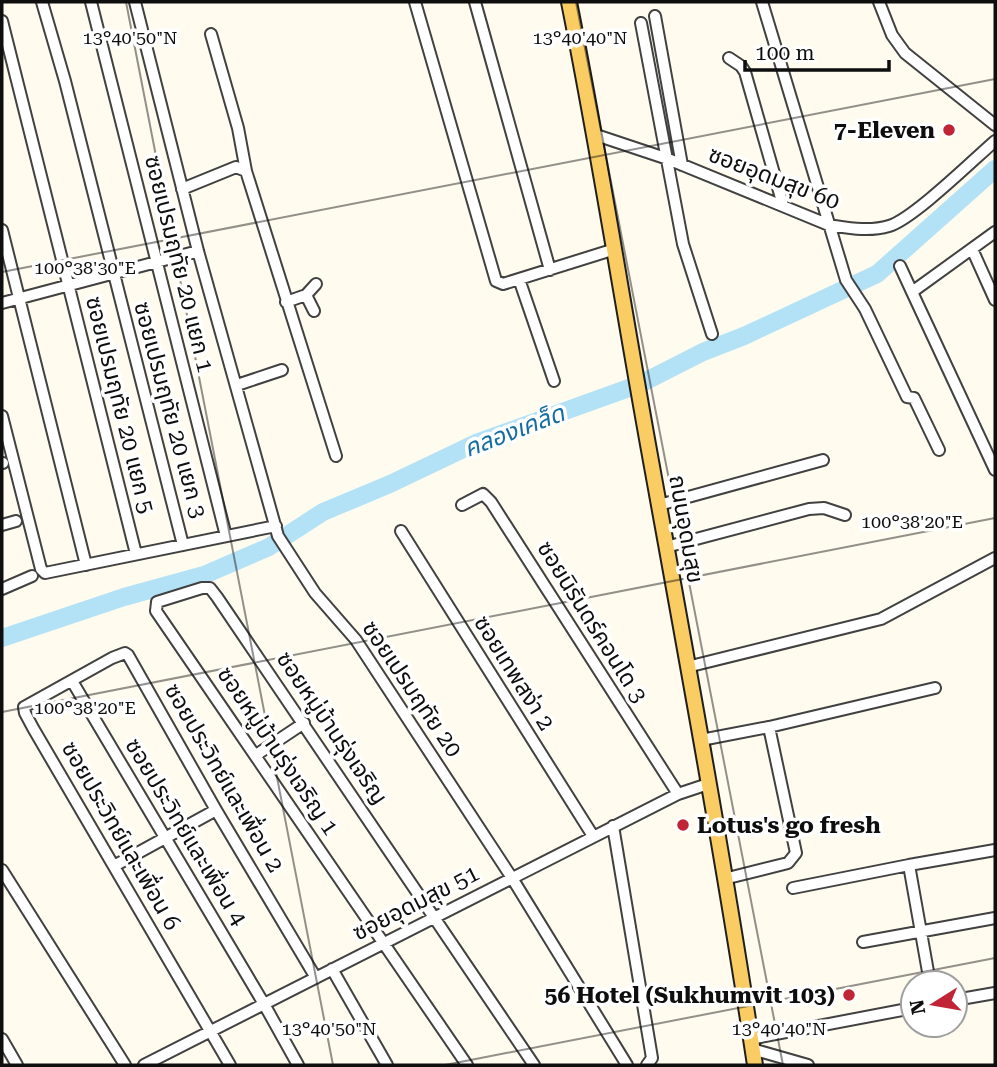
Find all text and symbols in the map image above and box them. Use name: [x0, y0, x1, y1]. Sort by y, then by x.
text: 13°40'50"N: [83, 27, 177, 48]
text: 13°40'40"N: [533, 27, 627, 48]
scale bar: [745, 28, 888, 72]
text: 100 m: [755, 41, 815, 65]
place label: 7-Eleven: [834, 117, 936, 144]
marker: 7-Eleven: [941, 122, 957, 138]
street label: ซอยอุดมสุข 60: [705, 141, 844, 215]
street label: ซอยเปรมฤทัย 20 แยก 1: [139, 153, 219, 375]
text: 100°38'30"E: [34, 257, 136, 278]
street label: ซอยเปรมฤทัย 20 แยก 5: [80, 294, 160, 516]
street label: ซอยเปรมฤทัย 20 แยก 3: [128, 299, 212, 521]
water label: คลองเคล็ด: [460, 399, 569, 463]
street label: ถนนอุดมสุข: [663, 473, 709, 585]
text: 100°38'20"E: [861, 511, 963, 532]
street label: ซอยนิรันดร์คอนโด 3: [531, 536, 653, 708]
street label: ซอยเทพสง่า 2: [468, 611, 560, 735]
street label: ซอยเปรมฤทัย 20: [356, 616, 468, 762]
street label: ซอยหมู่บ้านรุ่งเจริญ: [270, 646, 393, 810]
street label: ซอยหมู่บ้านรุ่งเจริญ 1: [211, 662, 344, 841]
street label: ซอยประวิทย์และเพื่อน 2: [159, 677, 292, 877]
text: 100°38'20"E: [34, 697, 136, 718]
street label: ซอยประวิทย์และเพื่อน 4: [119, 732, 255, 931]
street label: ซอยประวิทย์และเพื่อน 6: [56, 735, 189, 935]
place label: Lotus's go fresh: [697, 812, 881, 839]
marker: Lotus's go fresh: [675, 817, 691, 833]
street label: ซอยอุดมสุข 51: [348, 860, 484, 946]
north arrow: [899, 969, 969, 1039]
place label: 56 Hotel (Sukhumvit 103): [545, 982, 835, 1009]
marker: 56 Hotel (Sukhumvit 103): [841, 987, 857, 1003]
text: N: [905, 997, 930, 1017]
text: 13°40'50"N: [282, 1018, 376, 1039]
text: 13°40'40"N: [732, 1018, 826, 1039]

